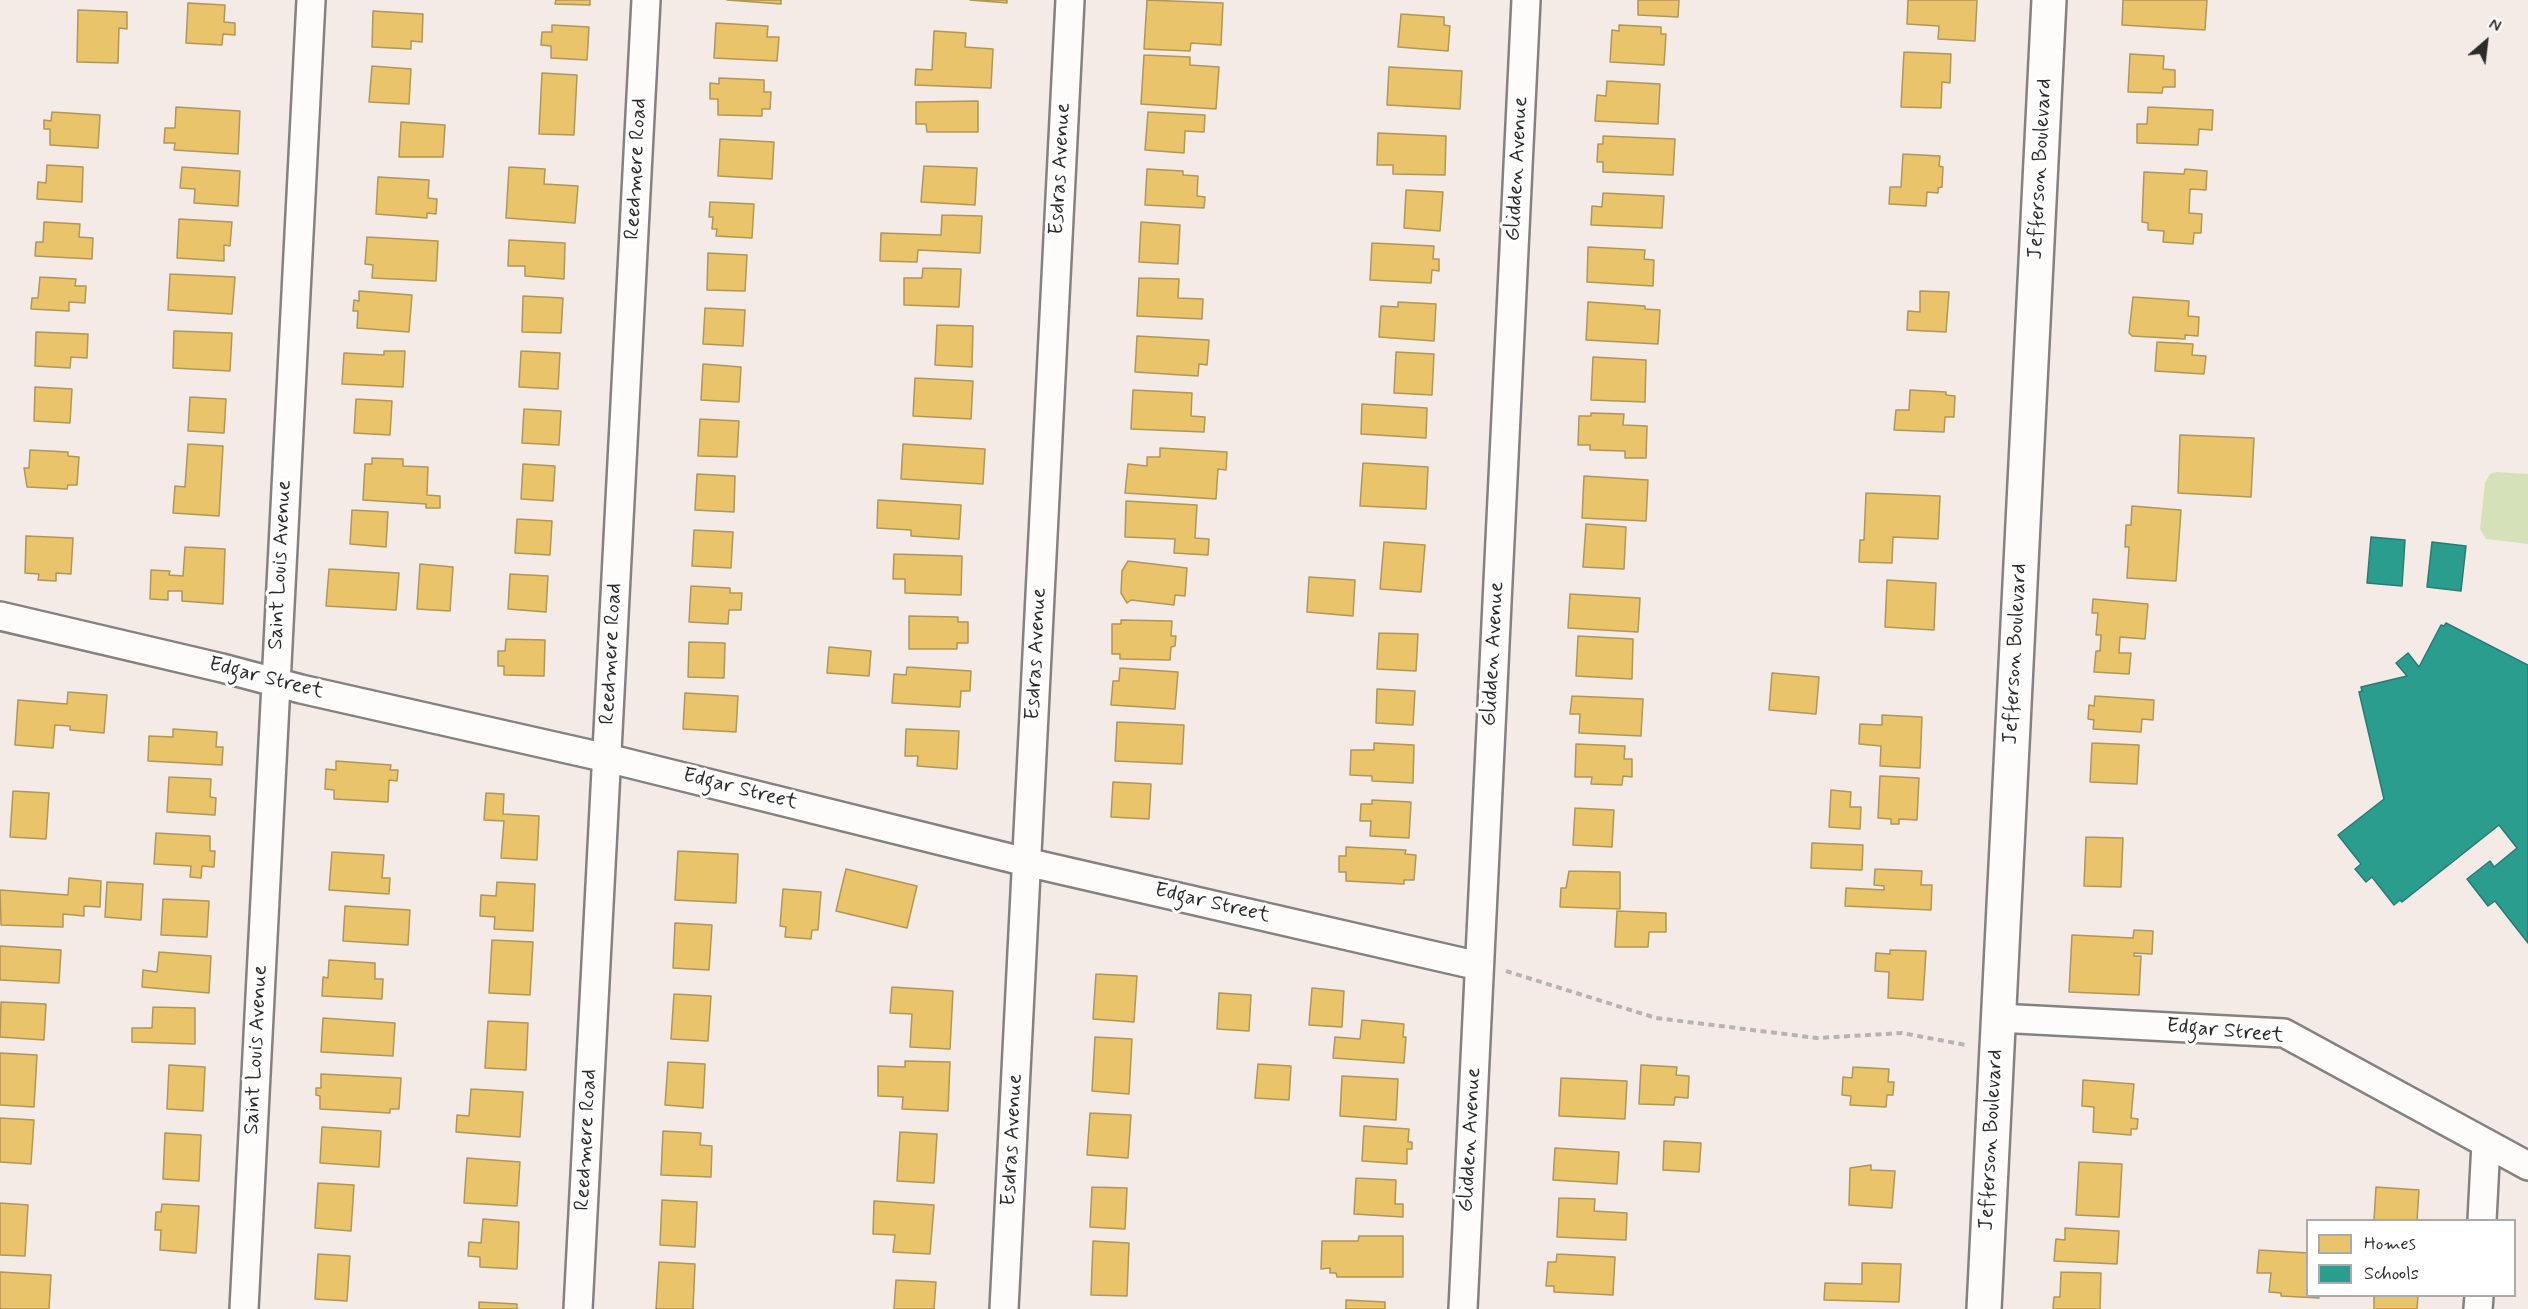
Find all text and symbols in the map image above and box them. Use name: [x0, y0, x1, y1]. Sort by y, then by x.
north arrow: [2456, 12, 2516, 72]
text: N: [2485, 14, 2504, 37]
street label: Jefferson Boulevard: [2024, 78, 2058, 260]
street label: Glidden Avenue: [1502, 96, 1534, 242]
street label: Reedmere Road: [621, 98, 653, 240]
street label: Esdras Avenue: [1045, 102, 1077, 236]
street label: Saint Louis Avenue: [264, 480, 298, 650]
street label: Jefferson Boulevard: [1999, 563, 2033, 745]
street label: Glidden Avenue: [1478, 581, 1510, 727]
street label: Reedmere Road: [596, 583, 628, 725]
street label: Esdras Avenue: [1021, 587, 1053, 721]
street label: Edgar Street: [206, 653, 326, 705]
street label: Edgar Street: [680, 764, 800, 816]
street label: Edgar Street: [1152, 878, 1272, 930]
street label: Saint Louis Avenue: [240, 965, 274, 1135]
street label: Edgar Street: [2165, 1014, 2285, 1050]
street label: Jefferson Boulevard: [1975, 1049, 2009, 1231]
street label: Glidden Avenue: [1455, 1067, 1487, 1213]
street label: Reedmere Road: [571, 1069, 603, 1211]
street label: Esdras Avenue: [997, 1073, 1029, 1207]
legend: [2306, 1219, 2516, 1297]
text: Homes: [2364, 1232, 2416, 1256]
text: Schools: [2364, 1262, 2419, 1286]

